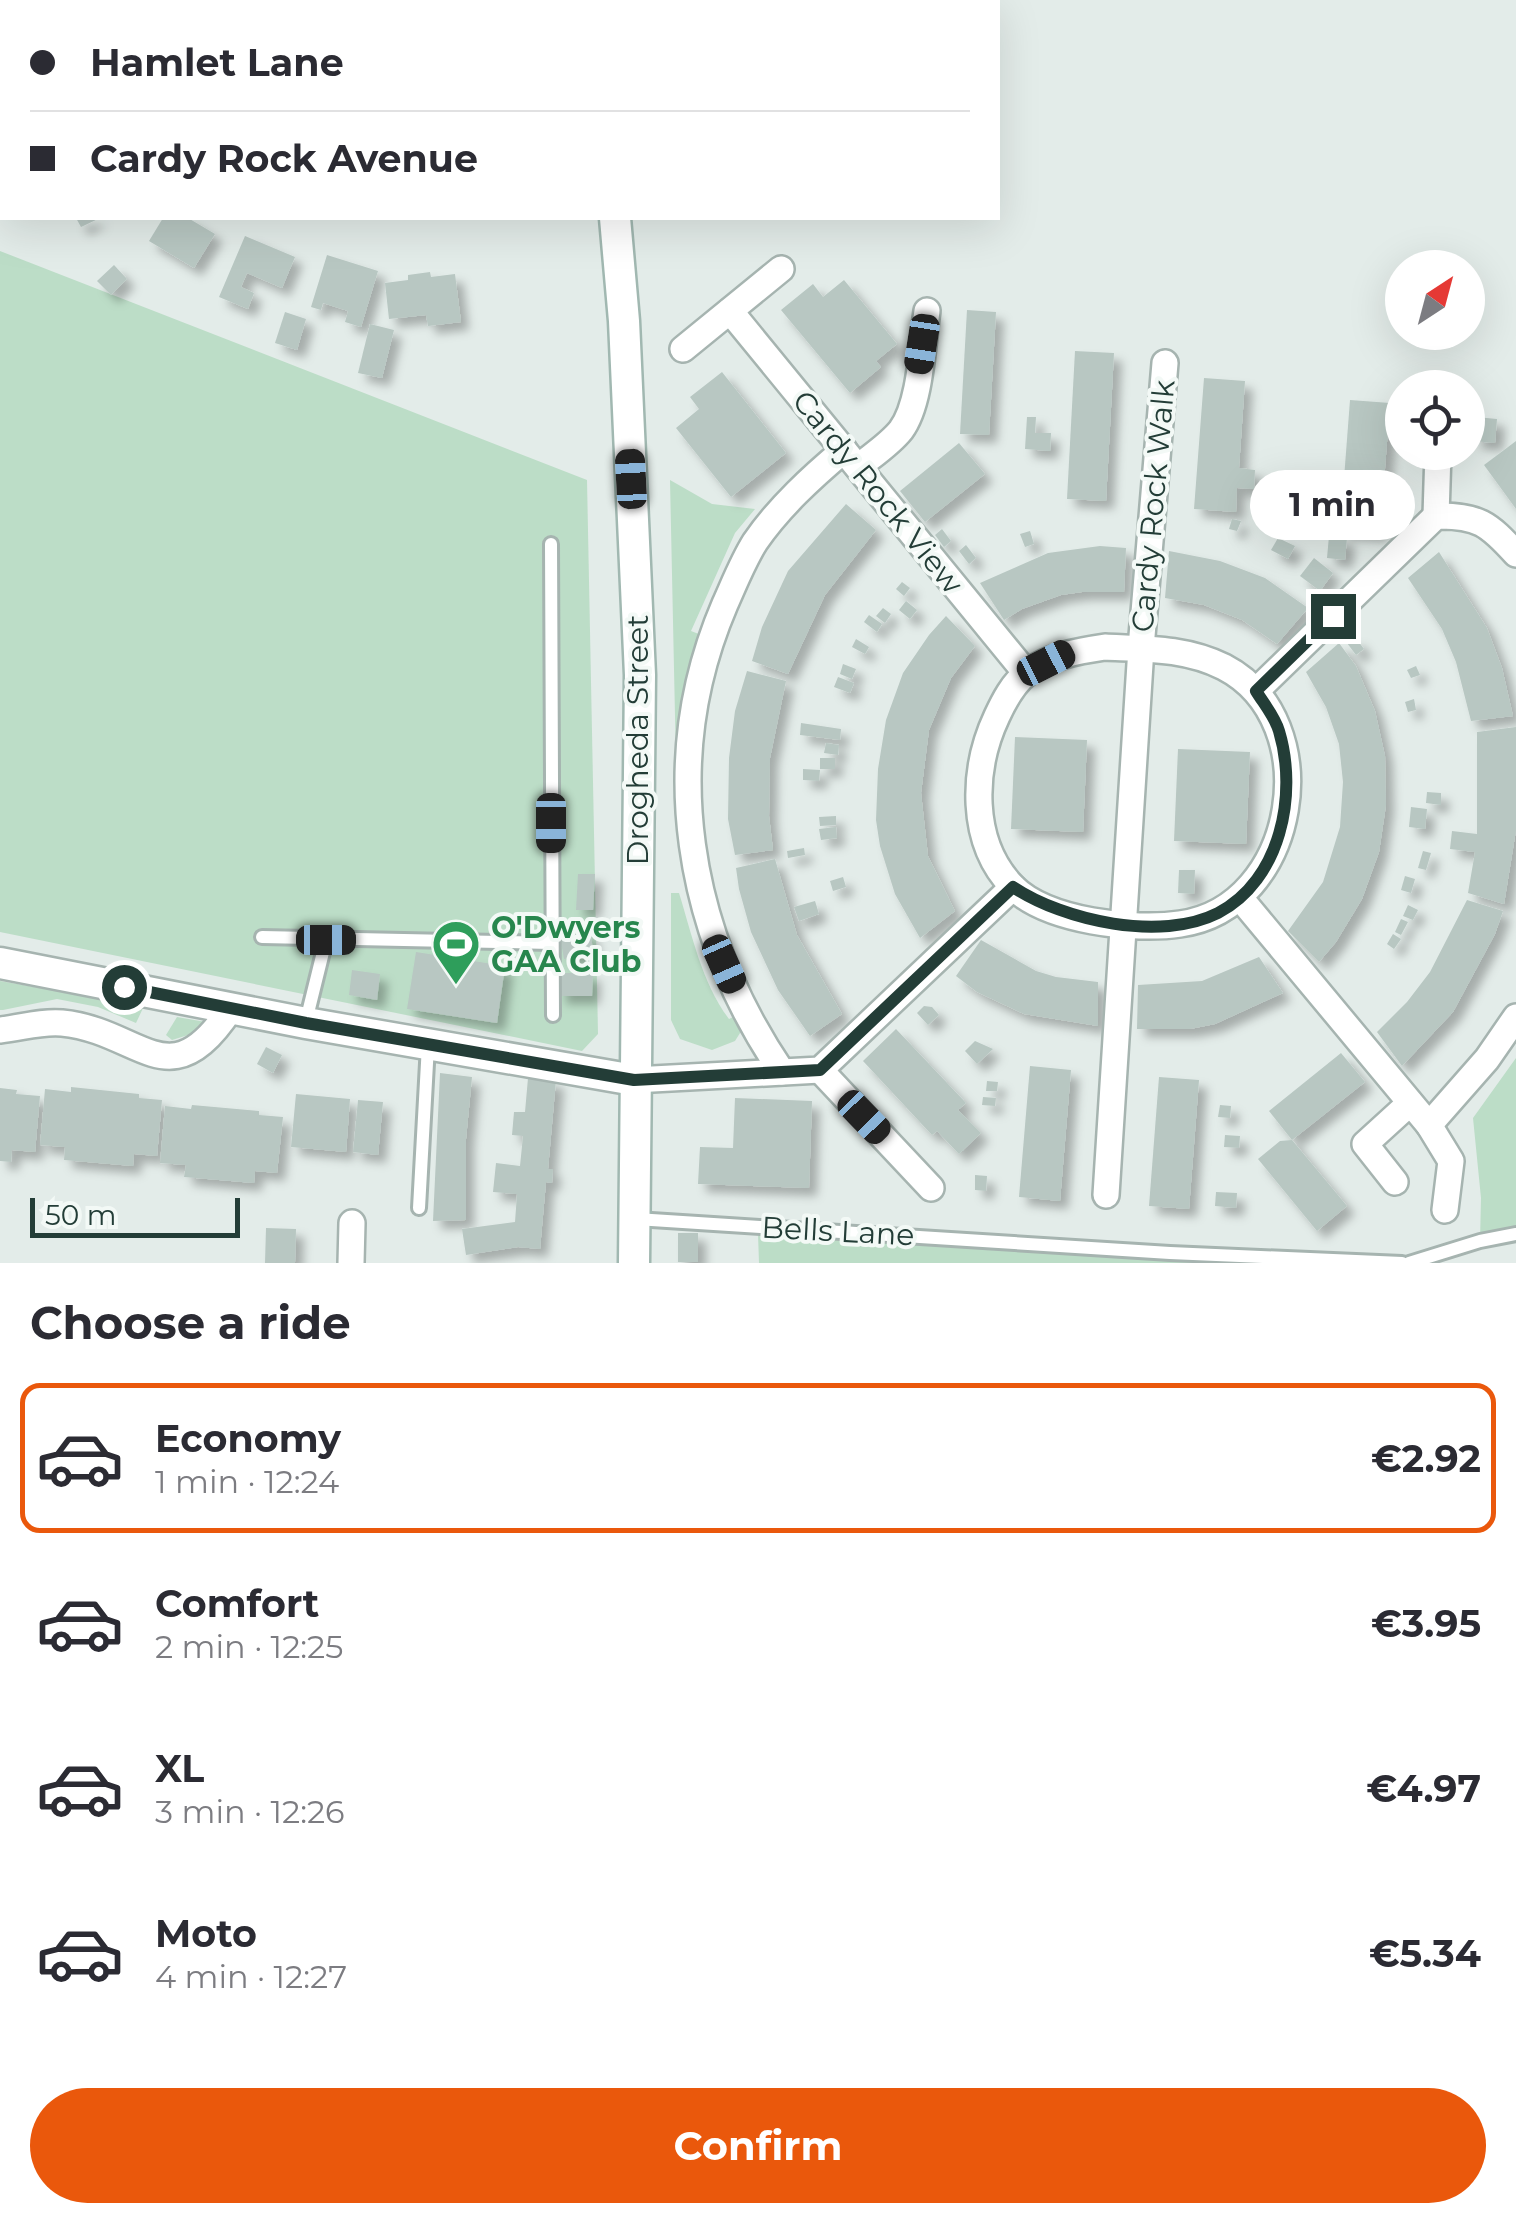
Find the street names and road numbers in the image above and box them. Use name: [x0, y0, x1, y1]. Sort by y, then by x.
street label: Cardy Rock Walk: [1124, 378, 1182, 634]
street label: Cardy Rock View: [785, 383, 972, 601]
street label: Drogheda Street: [619, 615, 656, 865]
street label: Bells Lane: [761, 1209, 915, 1253]

